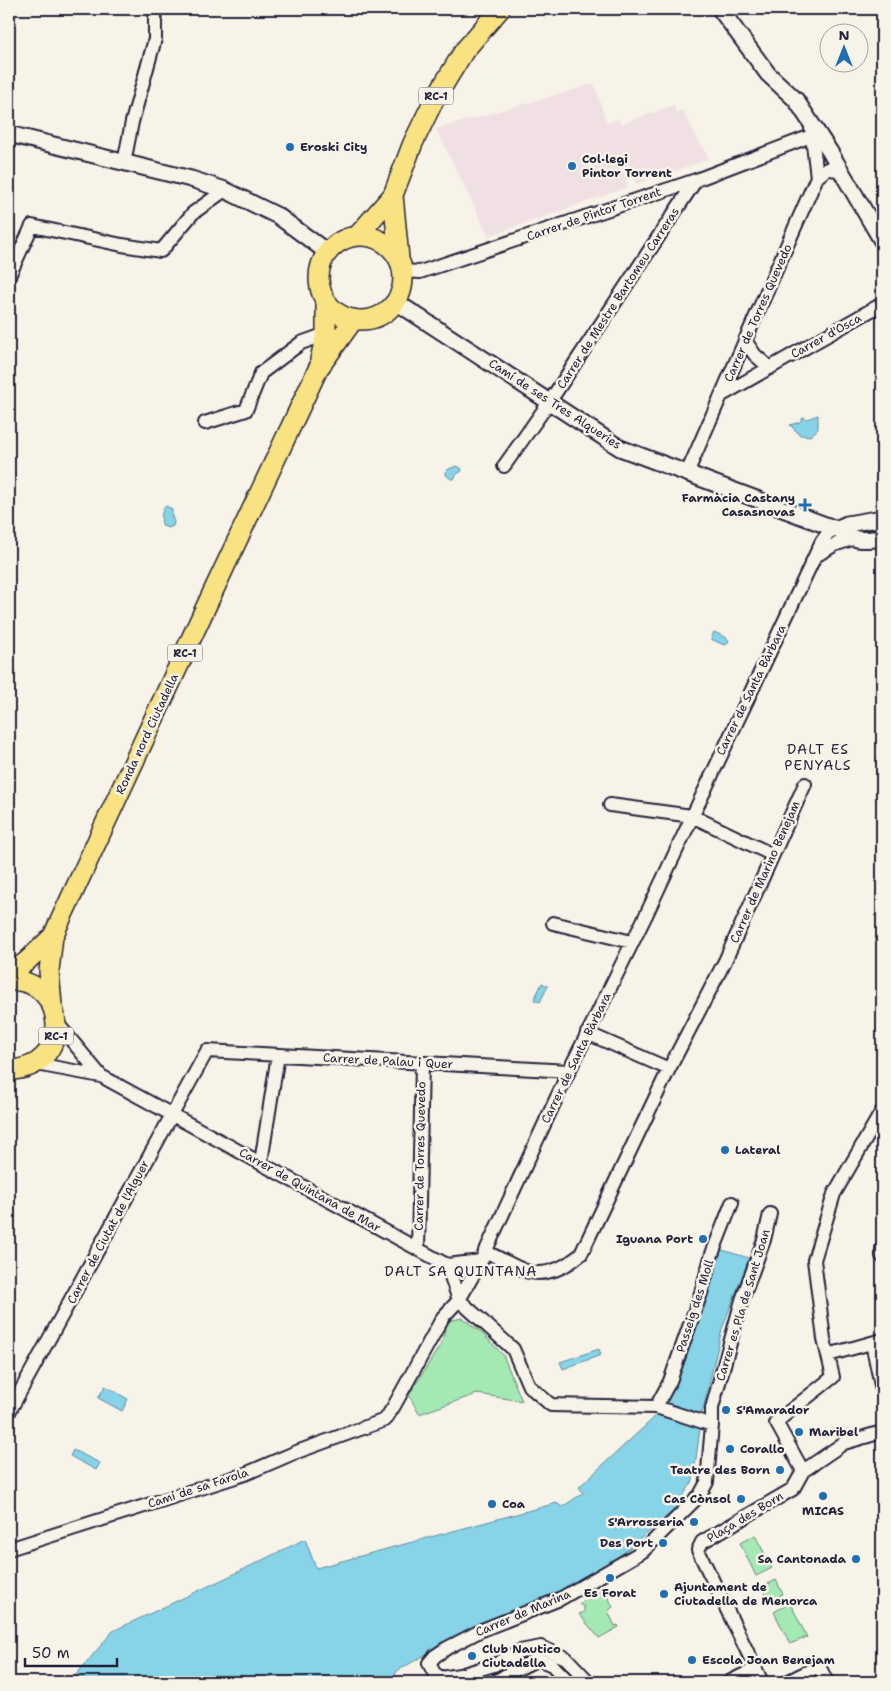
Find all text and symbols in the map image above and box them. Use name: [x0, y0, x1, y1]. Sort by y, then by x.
north arrow: [818, 22, 868, 72]
text: N: [838, 26, 850, 44]
road number: RC-1: [418, 88, 454, 104]
place label: Eroski City: [300, 139, 367, 155]
marker: Eroski City: [284, 141, 296, 153]
place label: Col·legi Pintor Torrent: [582, 151, 672, 181]
marker: Col·legi Pintor Torrent: [566, 160, 578, 172]
street label: Carrer de Pintor Torrent: [525, 183, 663, 245]
street label: Carrer de Mestre Bartomeu Carreras: [553, 204, 683, 392]
street label: Carrer de Torres Quevedo: [720, 242, 796, 384]
street label: Carrer d'Osca: [788, 310, 865, 362]
street label: Camí de ses Tres Alqueries: [486, 355, 624, 453]
place label: Farmàcia Castany Casasnovas: [682, 490, 795, 520]
marker: Farmàcia Castany Casasnovas: [799, 499, 811, 511]
street label: Carrer de Santa Bàrbara: [712, 622, 790, 758]
road number: RC-1: [168, 644, 202, 661]
street label: Ronda nord Ciutadella: [112, 671, 182, 797]
district label: DALT ES PENYALS: [784, 740, 852, 774]
street label: Carrer de Marino Benejam: [726, 798, 804, 946]
street label: Carrer de Santa Bàrbara: [537, 990, 615, 1126]
road number: RC-1: [38, 1028, 74, 1044]
street label: Carrer de Palau i Quer: [322, 1050, 454, 1072]
street label: Carrer de Torres Quevedo: [411, 1081, 429, 1231]
place label: Lateral: [735, 1142, 780, 1158]
street label: Carrer de Quintana de Mar: [236, 1144, 384, 1236]
marker: Lateral: [719, 1144, 731, 1156]
street label: Carrer de Ciutat de l'Alguer: [63, 1157, 153, 1307]
street label: Carrer es Pla de Sant Joan: [712, 1227, 774, 1383]
place label: Iguana Port: [616, 1231, 693, 1247]
marker: Iguana Port: [697, 1233, 709, 1245]
street label: Passeig des Moll: [672, 1257, 718, 1354]
district label: DALT SA QUINTANA: [385, 1262, 537, 1280]
place label: S'Amarador: [736, 1402, 810, 1418]
marker: S'Amarador: [720, 1404, 732, 1416]
place label: Maribel: [809, 1424, 858, 1440]
marker: Maribel: [793, 1426, 805, 1438]
place label: Corallo: [740, 1441, 785, 1457]
marker: Corallo: [724, 1443, 736, 1455]
place label: Teatre des Born: [670, 1462, 770, 1478]
street label: Camí de sa Farola: [146, 1464, 251, 1512]
marker: Teatre des Born: [774, 1464, 786, 1476]
street label: Plaça des Born: [704, 1488, 786, 1546]
marker: MICAS: [817, 1490, 829, 1502]
place label: Cas Cònsol: [664, 1491, 731, 1507]
marker: Cas Cònsol: [735, 1493, 747, 1505]
place label: Coa: [502, 1496, 526, 1512]
marker: Coa: [486, 1498, 498, 1510]
place label: MICAS: [802, 1503, 844, 1519]
place label: S'Arrosseria: [608, 1514, 685, 1530]
marker: S'Arrosseria: [688, 1516, 700, 1528]
place label: Des Port: [600, 1535, 653, 1551]
marker: Des Port: [657, 1537, 669, 1549]
place label: Sa Cantonada: [757, 1551, 847, 1567]
marker: Sa Cantonada: [850, 1553, 862, 1565]
marker: Es Forat: [604, 1572, 616, 1584]
place label: Ajuntament de Ciutadella de Menorca: [674, 1579, 818, 1609]
place label: Es Forat: [584, 1585, 636, 1601]
street label: Carrer de Marina: [473, 1586, 573, 1640]
marker: Ajuntament de Ciutadella de Menorca: [658, 1588, 670, 1600]
scale bar: [25, 1636, 118, 1668]
place label: Club Nautico Ciutadella: [482, 1641, 561, 1671]
text: 50 m: [32, 1643, 70, 1663]
marker: Club Nautico Ciutadella: [466, 1650, 478, 1662]
place label: Escola Joan Benejam: [702, 1652, 835, 1668]
marker: Escola Joan Benejam: [686, 1654, 698, 1666]

